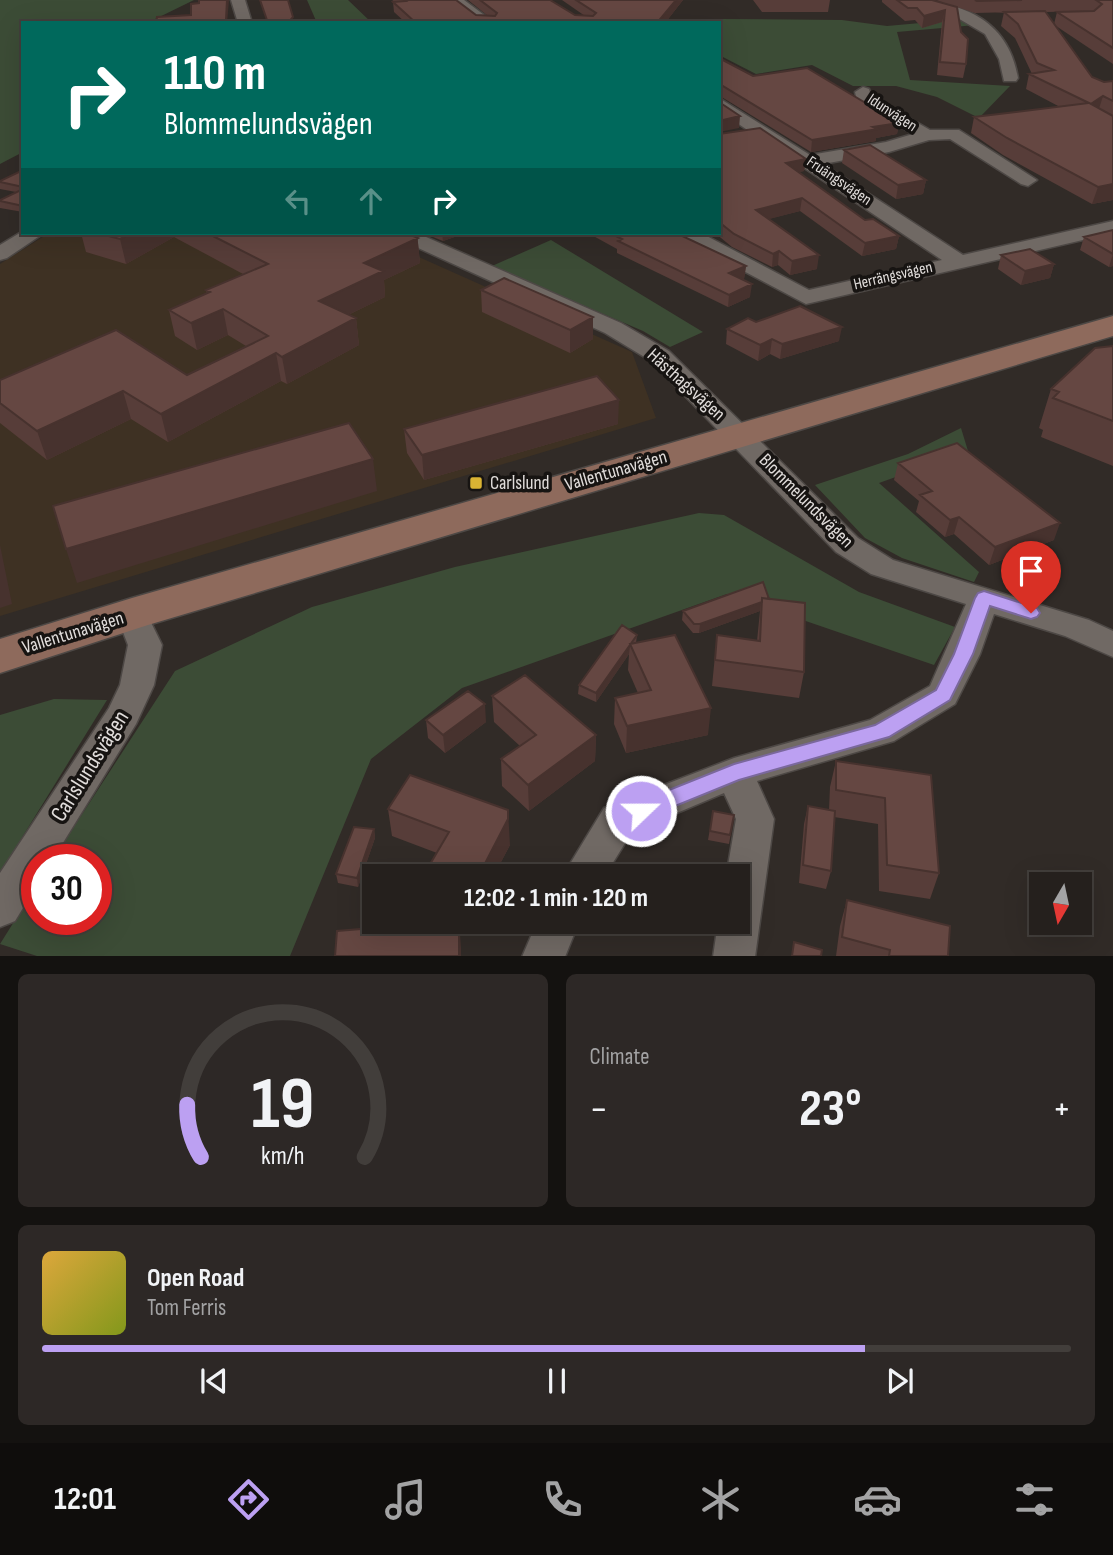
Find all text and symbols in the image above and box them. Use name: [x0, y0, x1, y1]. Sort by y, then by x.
text: 110 m: [164, 45, 266, 104]
icon: right: [49, 49, 140, 140]
street label: Idunvägen: [864, 90, 920, 136]
text: Blommelundsvägen: [164, 105, 373, 144]
street label: Fruängsvägen: [803, 152, 875, 210]
icon: left: [279, 182, 317, 220]
icon: ahead: [352, 182, 390, 220]
icon: right: [425, 182, 463, 220]
street label: Herrängsvägen: [852, 258, 934, 294]
street label: Hästhagsvägen: [642, 344, 730, 426]
street label: Vallentunavägen: [562, 445, 670, 497]
street label: Blommelundsvägen: [754, 449, 858, 553]
place label: Carlslund: [490, 472, 550, 495]
marker: Carlslund: [468, 475, 484, 491]
pin: [1001, 541, 1061, 613]
icon: arrive: [1012, 552, 1050, 590]
street label: Vallentunavägen: [19, 607, 127, 659]
street label: Carlslundsvägen: [45, 705, 135, 827]
position arrow: [604, 774, 678, 848]
speed limit sign: 30: [21, 844, 112, 935]
north arrow: [1029, 872, 1092, 934]
map controls: [1029, 872, 1092, 935]
text: 12:02 · 1 min · 120 m: [464, 883, 648, 914]
text: Climate: [590, 1043, 649, 1071]
text: 19: [251, 1061, 314, 1149]
text: 23°: [799, 1078, 861, 1141]
text: −: [590, 1087, 608, 1132]
text: +: [1052, 1087, 1071, 1132]
text: km/h: [261, 1140, 304, 1171]
text: Open Road: [147, 1263, 244, 1294]
text: Tom Ferris: [147, 1294, 226, 1322]
icon: previous: [195, 1362, 233, 1400]
icon: pause: [538, 1362, 576, 1400]
icon: next: [881, 1362, 919, 1400]
icon: directions: [224, 1475, 273, 1524]
icon: music: [381, 1475, 430, 1524]
icon: phone: [538, 1475, 587, 1524]
icon: climate: [696, 1475, 745, 1524]
icon: car: [853, 1475, 902, 1524]
icon: filters: [1010, 1475, 1059, 1524]
text: 12:01: [54, 1480, 116, 1519]

